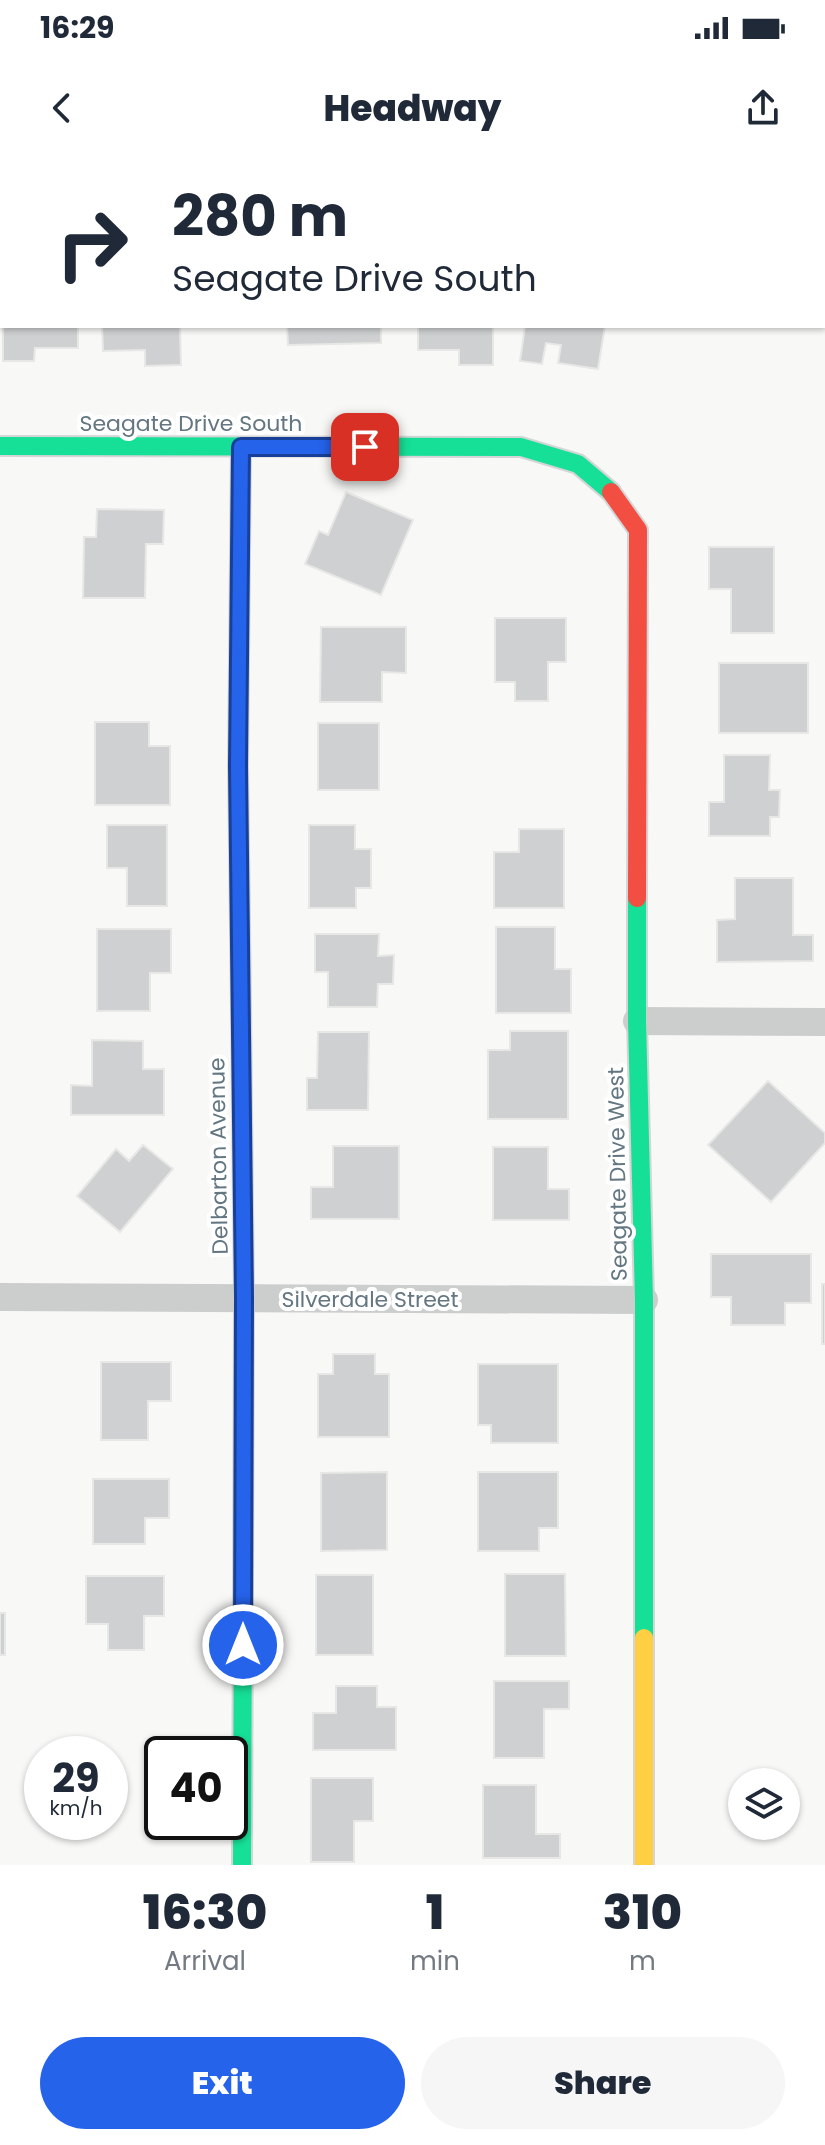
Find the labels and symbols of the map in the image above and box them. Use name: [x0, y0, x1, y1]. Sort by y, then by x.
street label: Seagate Drive South: [80, 408, 302, 439]
pin: [331, 413, 399, 481]
street label: Delbarton Avenue: [201, 1057, 236, 1255]
street label: Seagate Drive West: [600, 1067, 635, 1281]
street label: Silverdale Street: [281, 1284, 459, 1315]
position arrow: [201, 1603, 285, 1687]
speed limit sign: 40: [144, 1736, 248, 1840]

